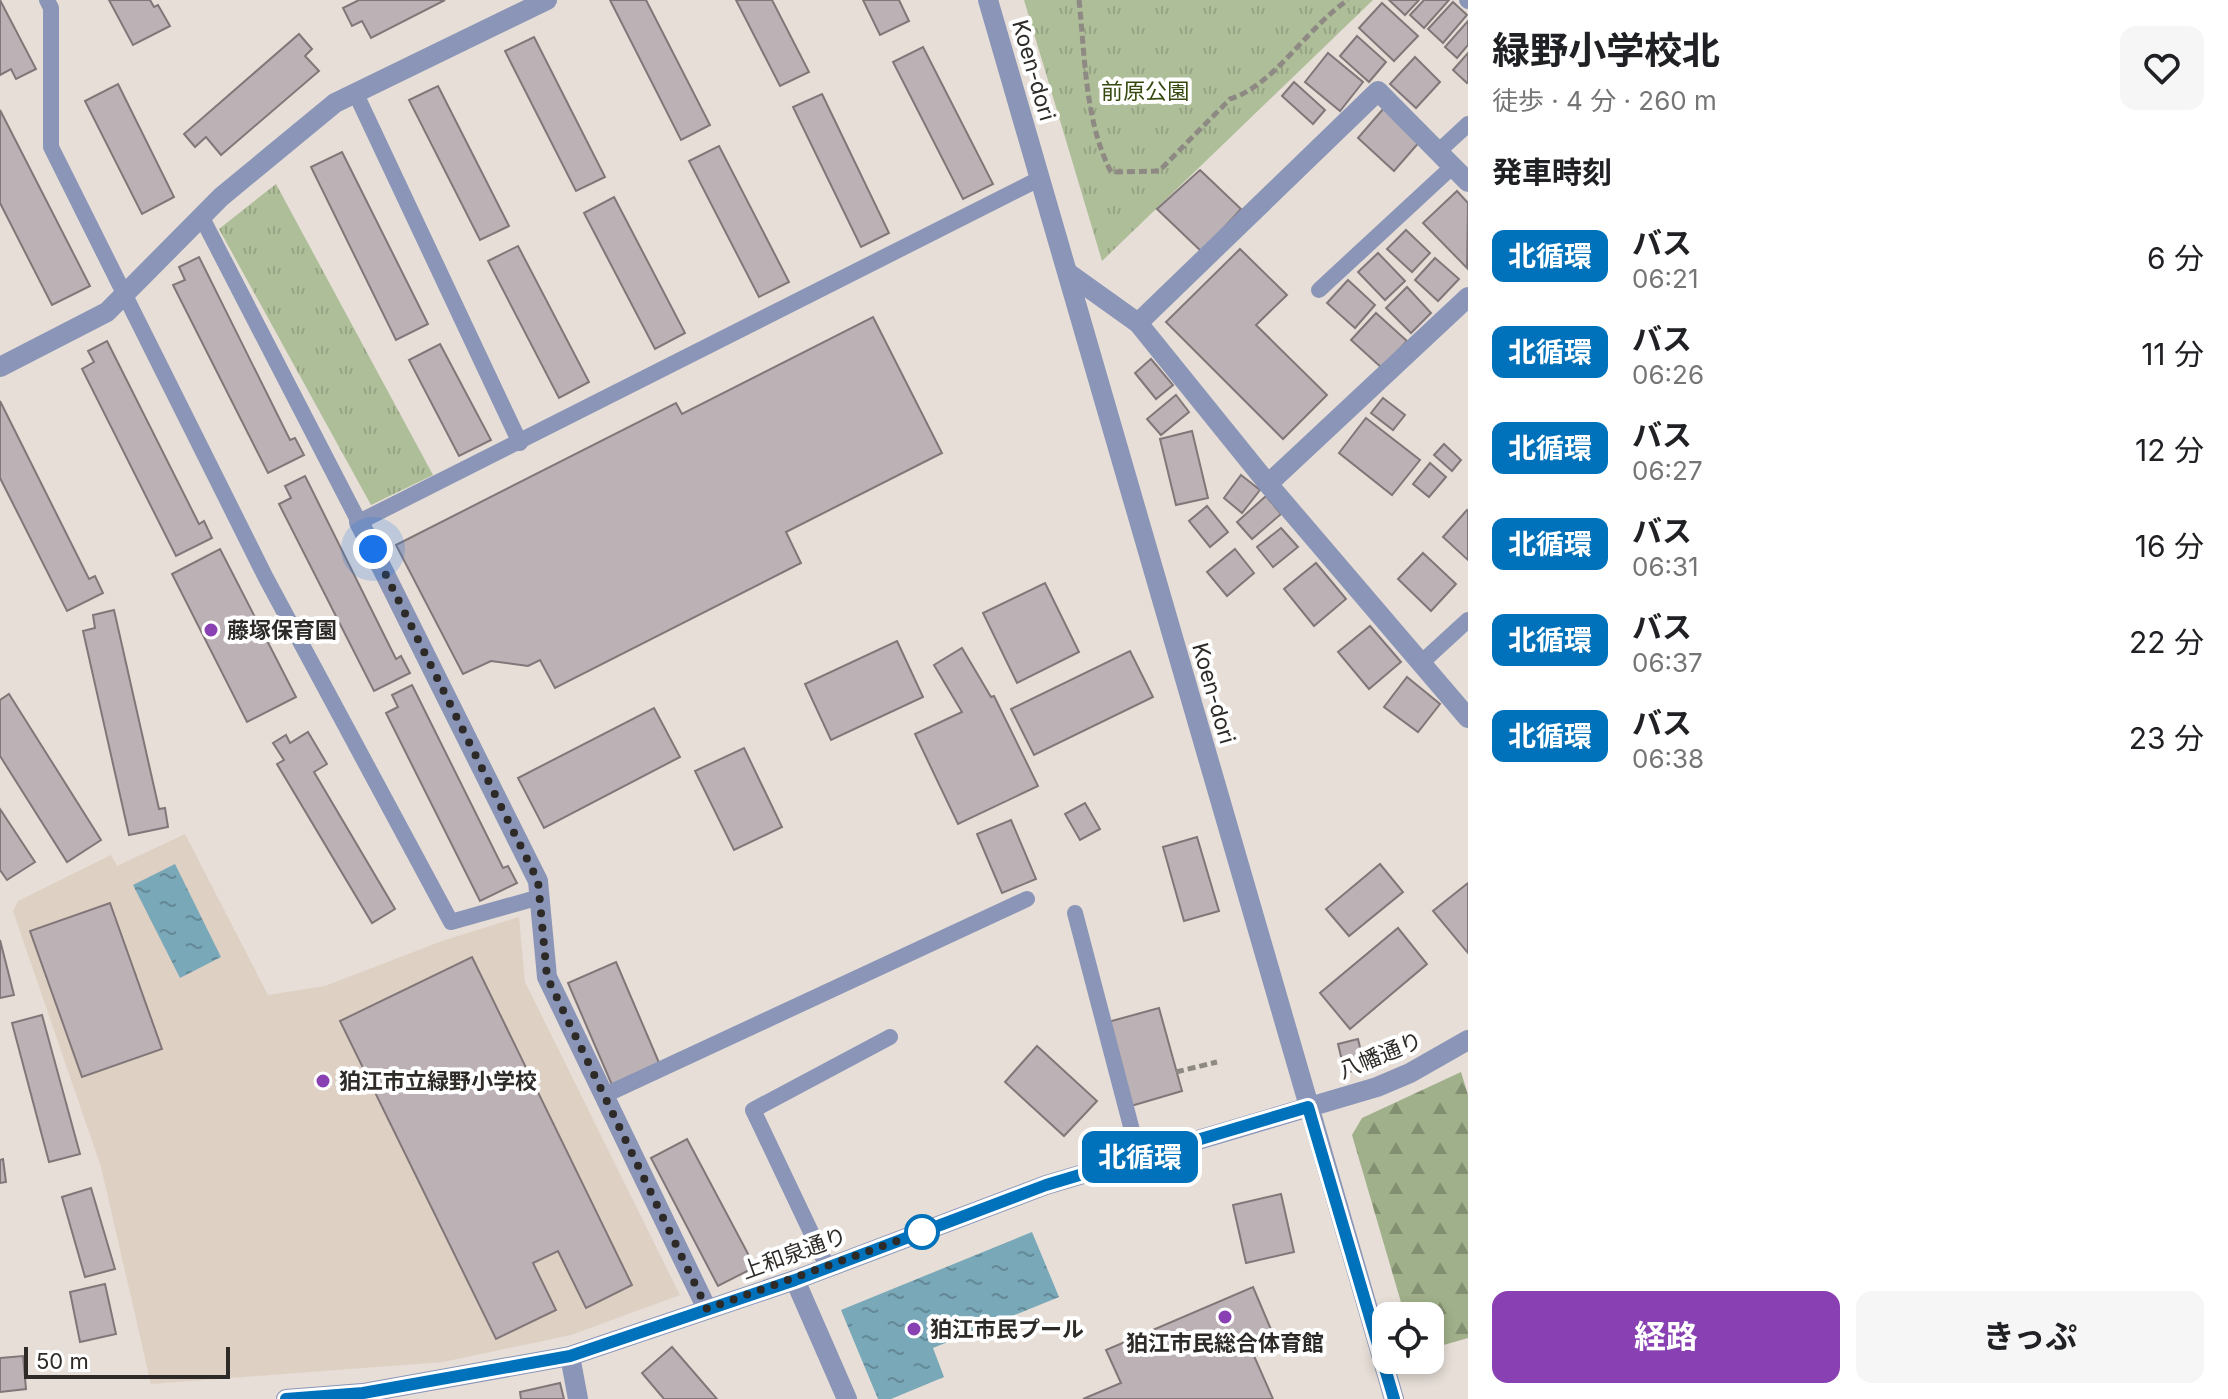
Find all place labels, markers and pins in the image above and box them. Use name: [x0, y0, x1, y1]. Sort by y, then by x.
place label: 藤塚保育園: [227, 617, 337, 643]
marker: 藤塚保育園: [202, 621, 220, 639]
place label: 狛江市立緑野小学校: [339, 1068, 537, 1094]
marker: 狛江市立緑野小学校: [314, 1072, 332, 1090]
unlabelled marker: [905, 1215, 939, 1249]
marker: 狛江市民総合体育館: [1216, 1308, 1234, 1326]
place label: 狛江市民プール: [930, 1316, 1084, 1342]
marker: 狛江市民プール: [905, 1320, 923, 1338]
place label: 狛江市民総合体育館: [1126, 1330, 1324, 1356]

